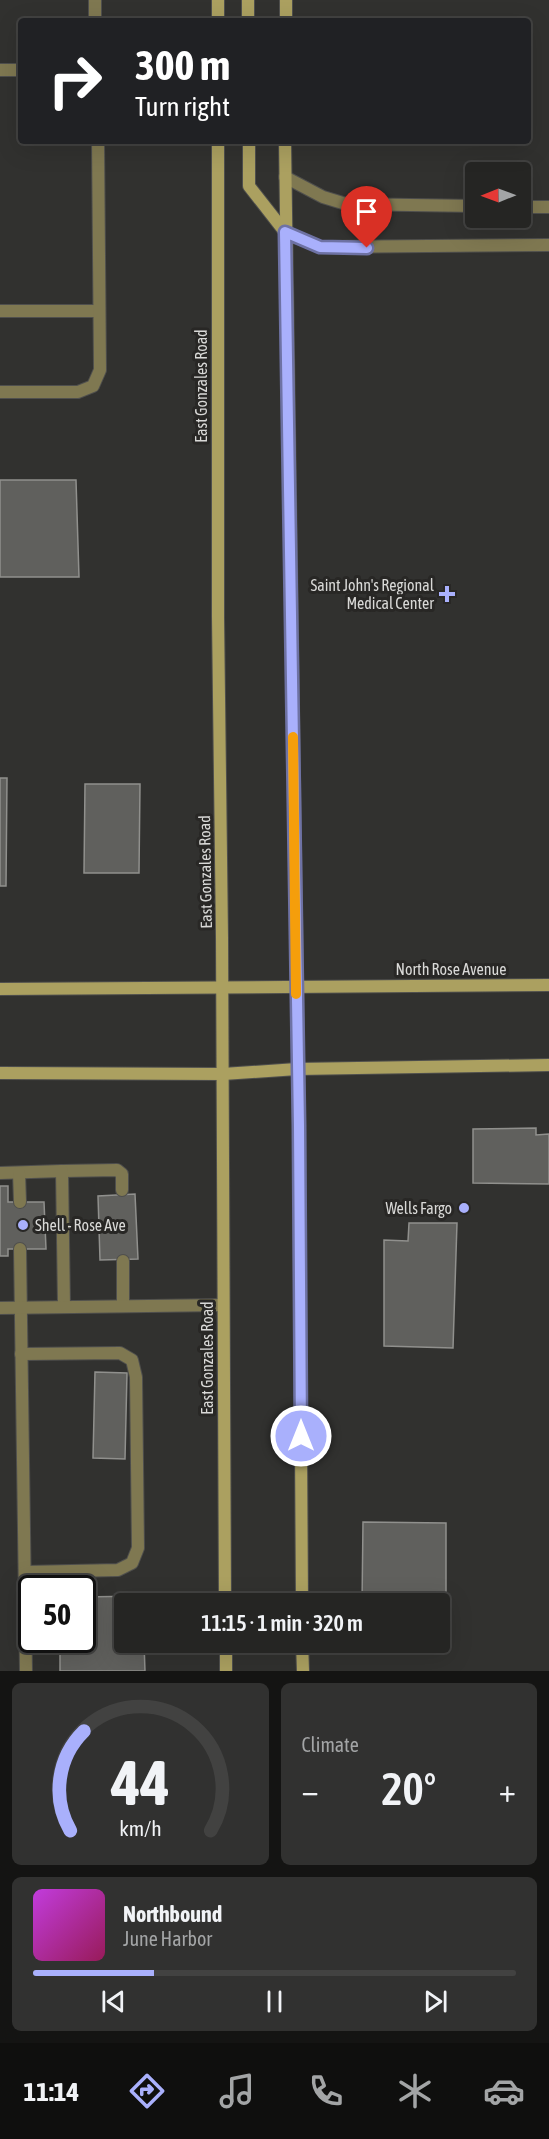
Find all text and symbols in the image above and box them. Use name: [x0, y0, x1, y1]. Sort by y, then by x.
text: 300 m: [135, 41, 230, 89]
icon: right: [36, 42, 114, 120]
text: Turn right: [135, 91, 230, 122]
north arrow: [465, 162, 531, 228]
map controls: [465, 162, 531, 228]
pin: [341, 186, 392, 248]
icon: arrive: [350, 195, 383, 228]
street label: East Gonzales Road: [192, 329, 210, 443]
place label: Saint John's Regional Medical Center: [311, 576, 435, 612]
marker: Saint John's Regional Medical Center: [438, 585, 456, 603]
street label: East Gonzales Road: [195, 815, 215, 929]
street label: North Rose Avenue: [396, 960, 507, 978]
place label: Wells Fargo: [385, 1199, 452, 1218]
marker: Wells Fargo: [457, 1201, 471, 1215]
place label: Shell - Rose Ave: [35, 1216, 126, 1234]
marker: Shell - Rose Ave: [16, 1218, 30, 1232]
street label: East Gonzales Road: [198, 1301, 216, 1415]
position arrow: [269, 1404, 333, 1468]
speed limit sign: 50: [18, 1575, 96, 1653]
text: 11:15 · 1 min · 320 m: [201, 1610, 363, 1636]
text: Climate: [302, 1733, 359, 1756]
text: 44: [110, 1747, 170, 1818]
text: 20°: [381, 1763, 436, 1815]
text: −: [302, 1771, 319, 1809]
text: +: [499, 1771, 516, 1809]
text: km/h: [119, 1816, 162, 1841]
text: Northbound: [123, 1901, 222, 1927]
text: June Harbor: [123, 1927, 212, 1950]
icon: previous: [97, 1985, 130, 2018]
icon: pause: [258, 1985, 291, 2018]
icon: next: [419, 1985, 452, 2018]
icon: directions: [126, 2070, 168, 2112]
icon: music: [216, 2070, 258, 2112]
icon: phone: [305, 2070, 347, 2112]
icon: climate: [394, 2070, 436, 2112]
icon: car: [483, 2070, 525, 2112]
text: 11:14: [24, 2076, 79, 2107]

